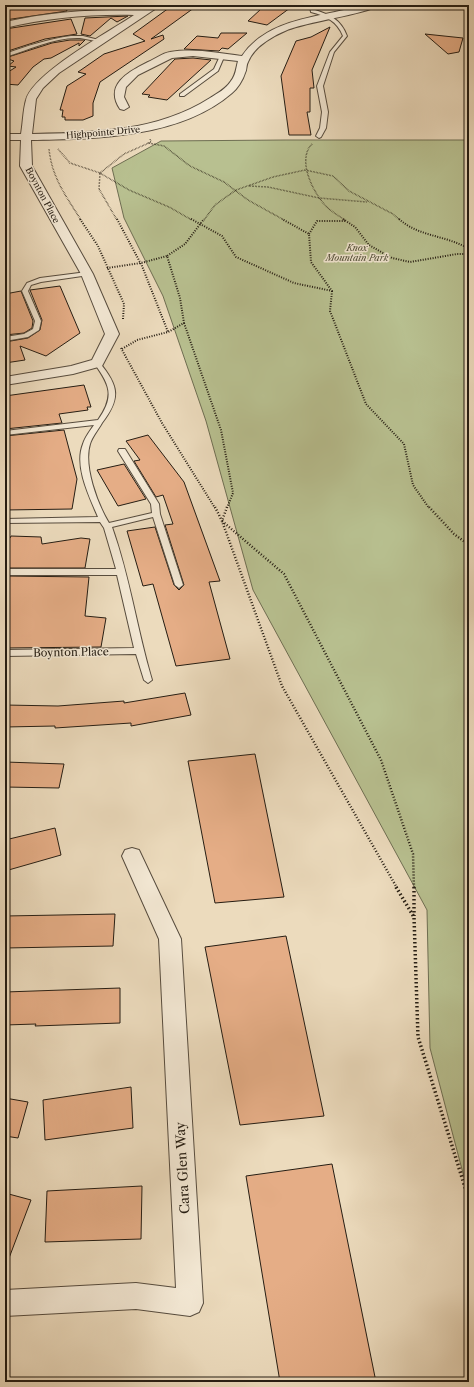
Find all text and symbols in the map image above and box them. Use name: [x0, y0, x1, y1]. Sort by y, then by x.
street label: Highpointe Drive: [66, 123, 140, 141]
street label: Boynton Place: [24, 165, 62, 225]
park label: Knox Mountain Park: [325, 242, 389, 263]
street label: Boynton Place: [33, 644, 109, 660]
street label: Cara Glen Way: [172, 1121, 192, 1214]

